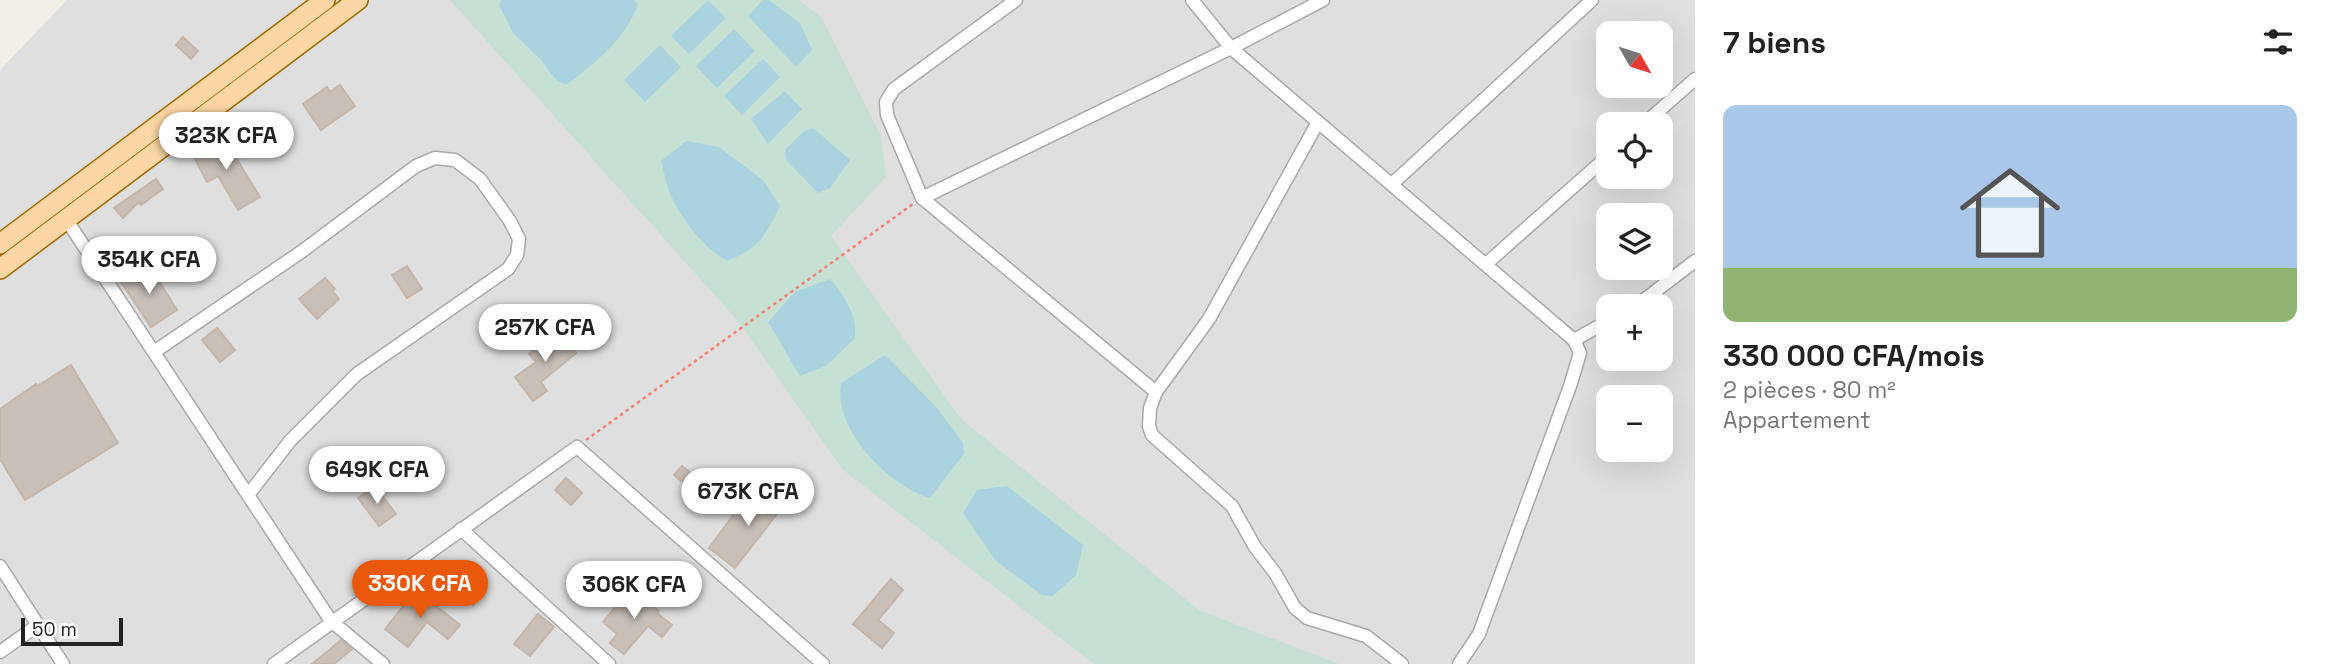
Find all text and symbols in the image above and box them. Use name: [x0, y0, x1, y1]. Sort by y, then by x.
north arrow: [1596, 21, 1673, 98]
map controls: [1596, 21, 1673, 462]
text: 7 biens: [1723, 23, 1826, 62]
icon: filters: [2259, 23, 2297, 61]
button: locate: [1596, 112, 1673, 189]
pin: 323K CFA: [154, 113, 298, 172]
text: 323K CFA: [175, 120, 277, 150]
icon: home: [1947, 150, 2073, 276]
button: layers: [1596, 203, 1673, 280]
pin: 354K CFA: [77, 236, 221, 296]
text: 354K CFA: [97, 244, 201, 274]
button: +: [1596, 294, 1673, 371]
pin: 257K CFA: [473, 304, 617, 364]
text: 257K CFA: [495, 312, 595, 342]
text: 330 000 CFA/mois: [1723, 336, 1985, 375]
text: 2 pièces · 80 m²: [1723, 375, 1896, 405]
button: −: [1596, 385, 1673, 462]
text: Appartement: [1723, 405, 1871, 435]
pin: 649K CFA: [305, 447, 449, 506]
text: 649K CFA: [325, 454, 429, 484]
pin: 673K CFA: [676, 468, 820, 528]
text: 673K CFA: [697, 476, 799, 506]
pin: 330K CFA: [348, 560, 492, 620]
pin: 306K CFA: [562, 562, 706, 621]
text: 330K CFA: [368, 568, 472, 598]
text: 306K CFA: [582, 569, 686, 599]
scale bar: [21, 615, 122, 647]
text: 50 m: [32, 617, 77, 642]

